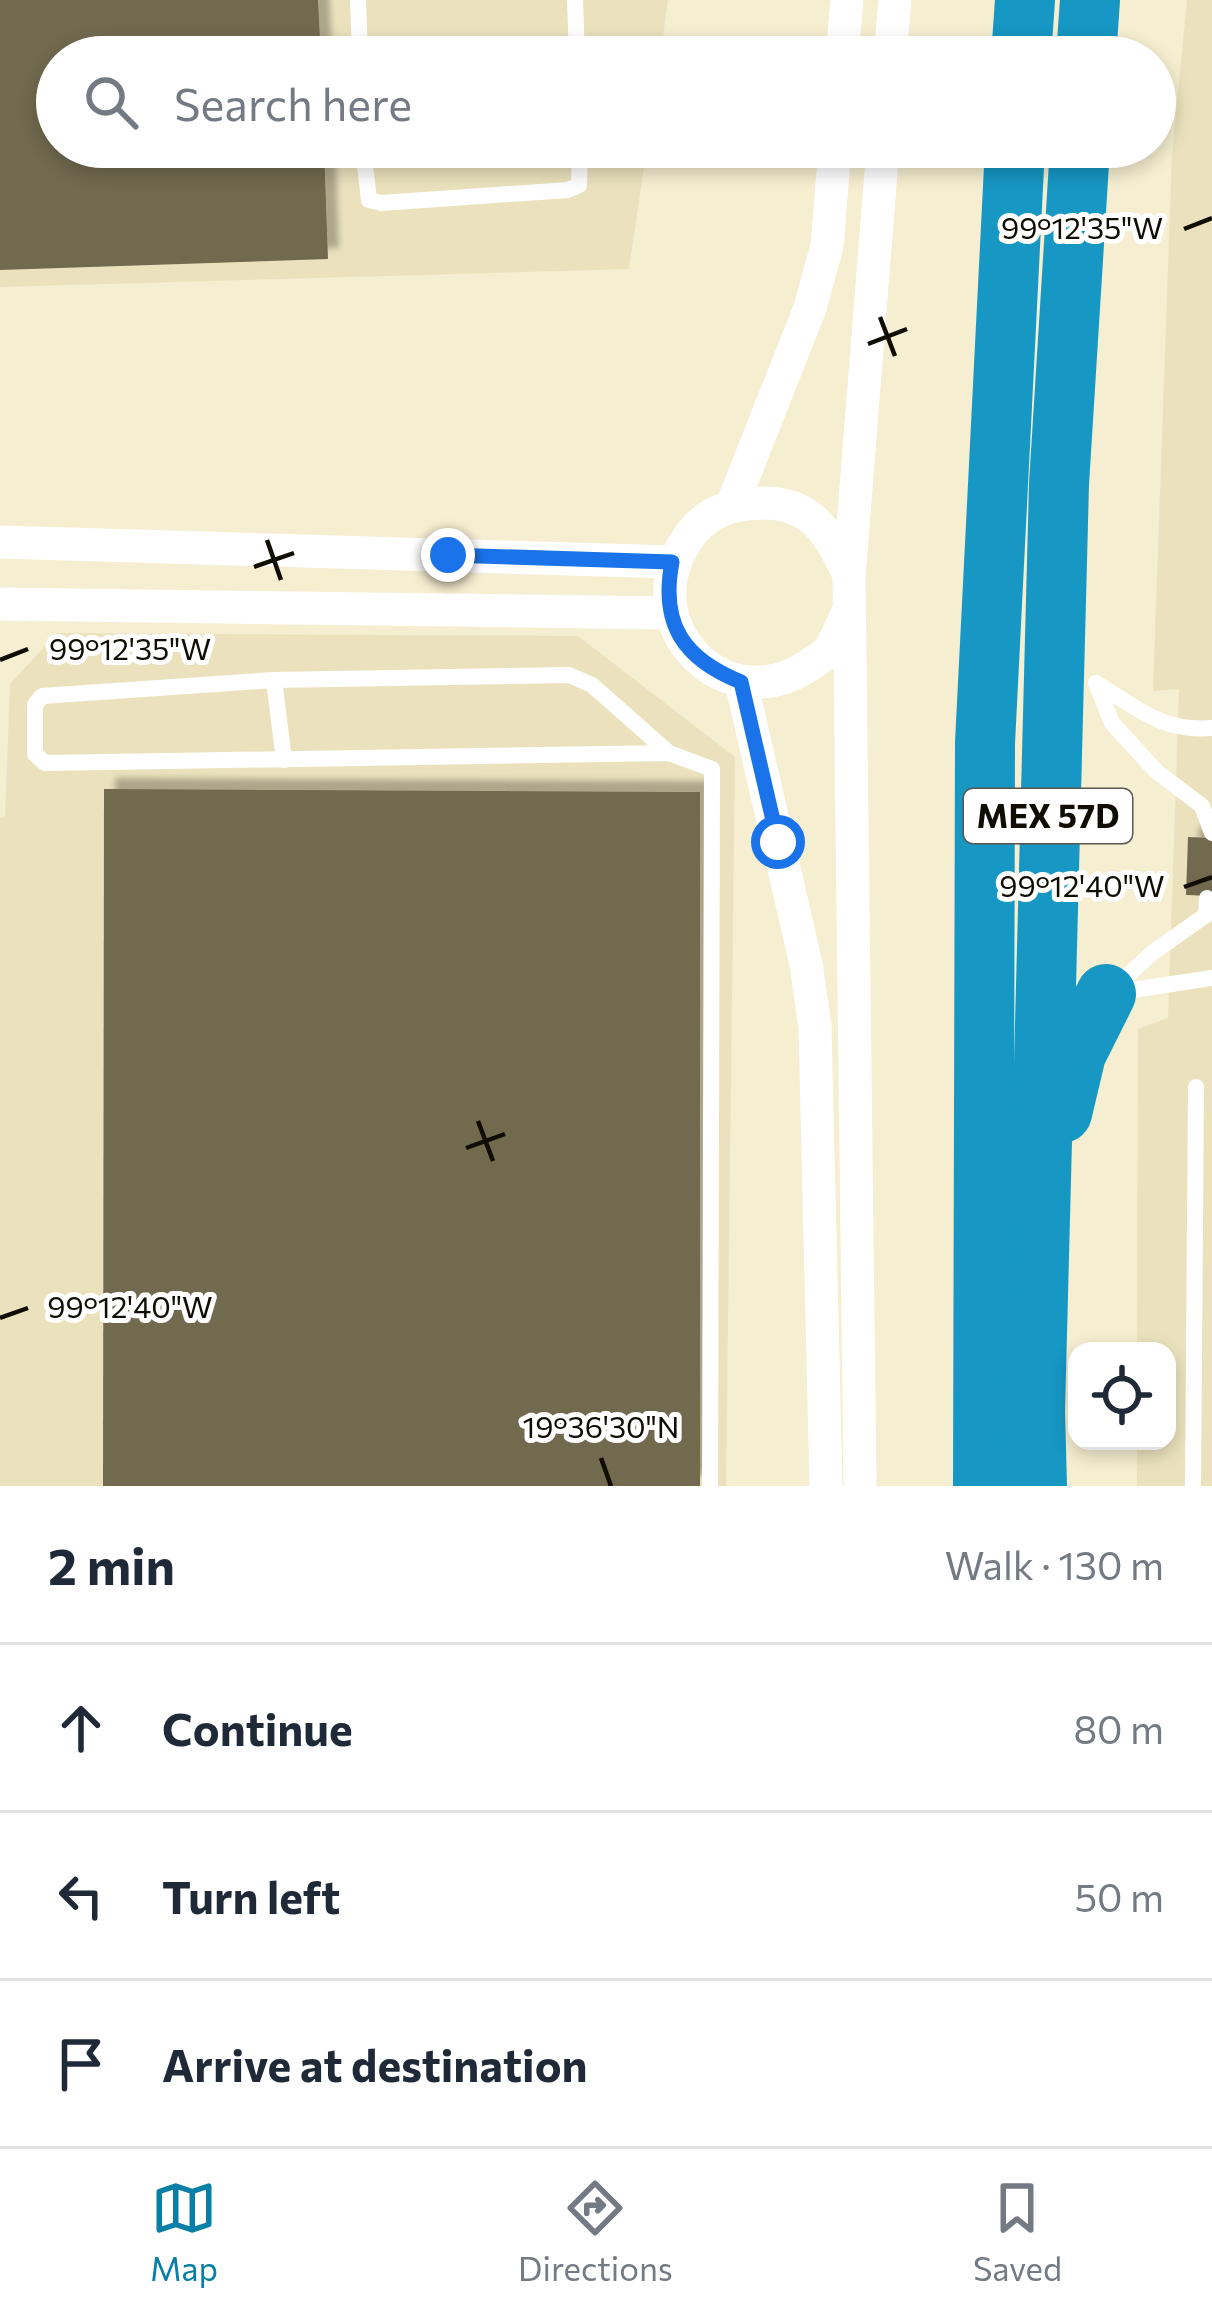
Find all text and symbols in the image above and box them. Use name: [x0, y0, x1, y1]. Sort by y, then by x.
search box: [36, 36, 1176, 168]
icon: search: [78, 69, 144, 135]
text: Search here: [174, 75, 412, 130]
text: 99°12'35"W: [1001, 208, 1163, 245]
route end: [421, 528, 475, 582]
text: 99°12'35"W: [49, 629, 211, 666]
road number: MEX 57D: [964, 789, 1132, 843]
route start: [751, 815, 805, 869]
text: 99°12'40"W: [999, 866, 1165, 903]
text: 99°12'40"W: [47, 1287, 213, 1324]
map controls: [1068, 1342, 1176, 1450]
button: locate: [1068, 1342, 1176, 1450]
text: 19°36'30"N: [523, 1407, 679, 1444]
text: 2 min: [48, 1533, 175, 1596]
text: Walk · 130 m: [945, 1540, 1164, 1588]
icon: ahead: [48, 1695, 114, 1761]
text: Continue: [162, 1700, 353, 1755]
text: 80 m: [1073, 1704, 1164, 1752]
icon: left: [48, 1863, 114, 1929]
text: Turn left: [162, 1868, 340, 1923]
text: 50 m: [1075, 1872, 1164, 1920]
icon: arrive: [48, 2031, 114, 2097]
text: Arrive at destination: [162, 2036, 588, 2091]
tab: Map: [150, 2175, 218, 2288]
tab: Directions: [518, 2175, 673, 2288]
tab: Saved: [973, 2175, 1062, 2288]

